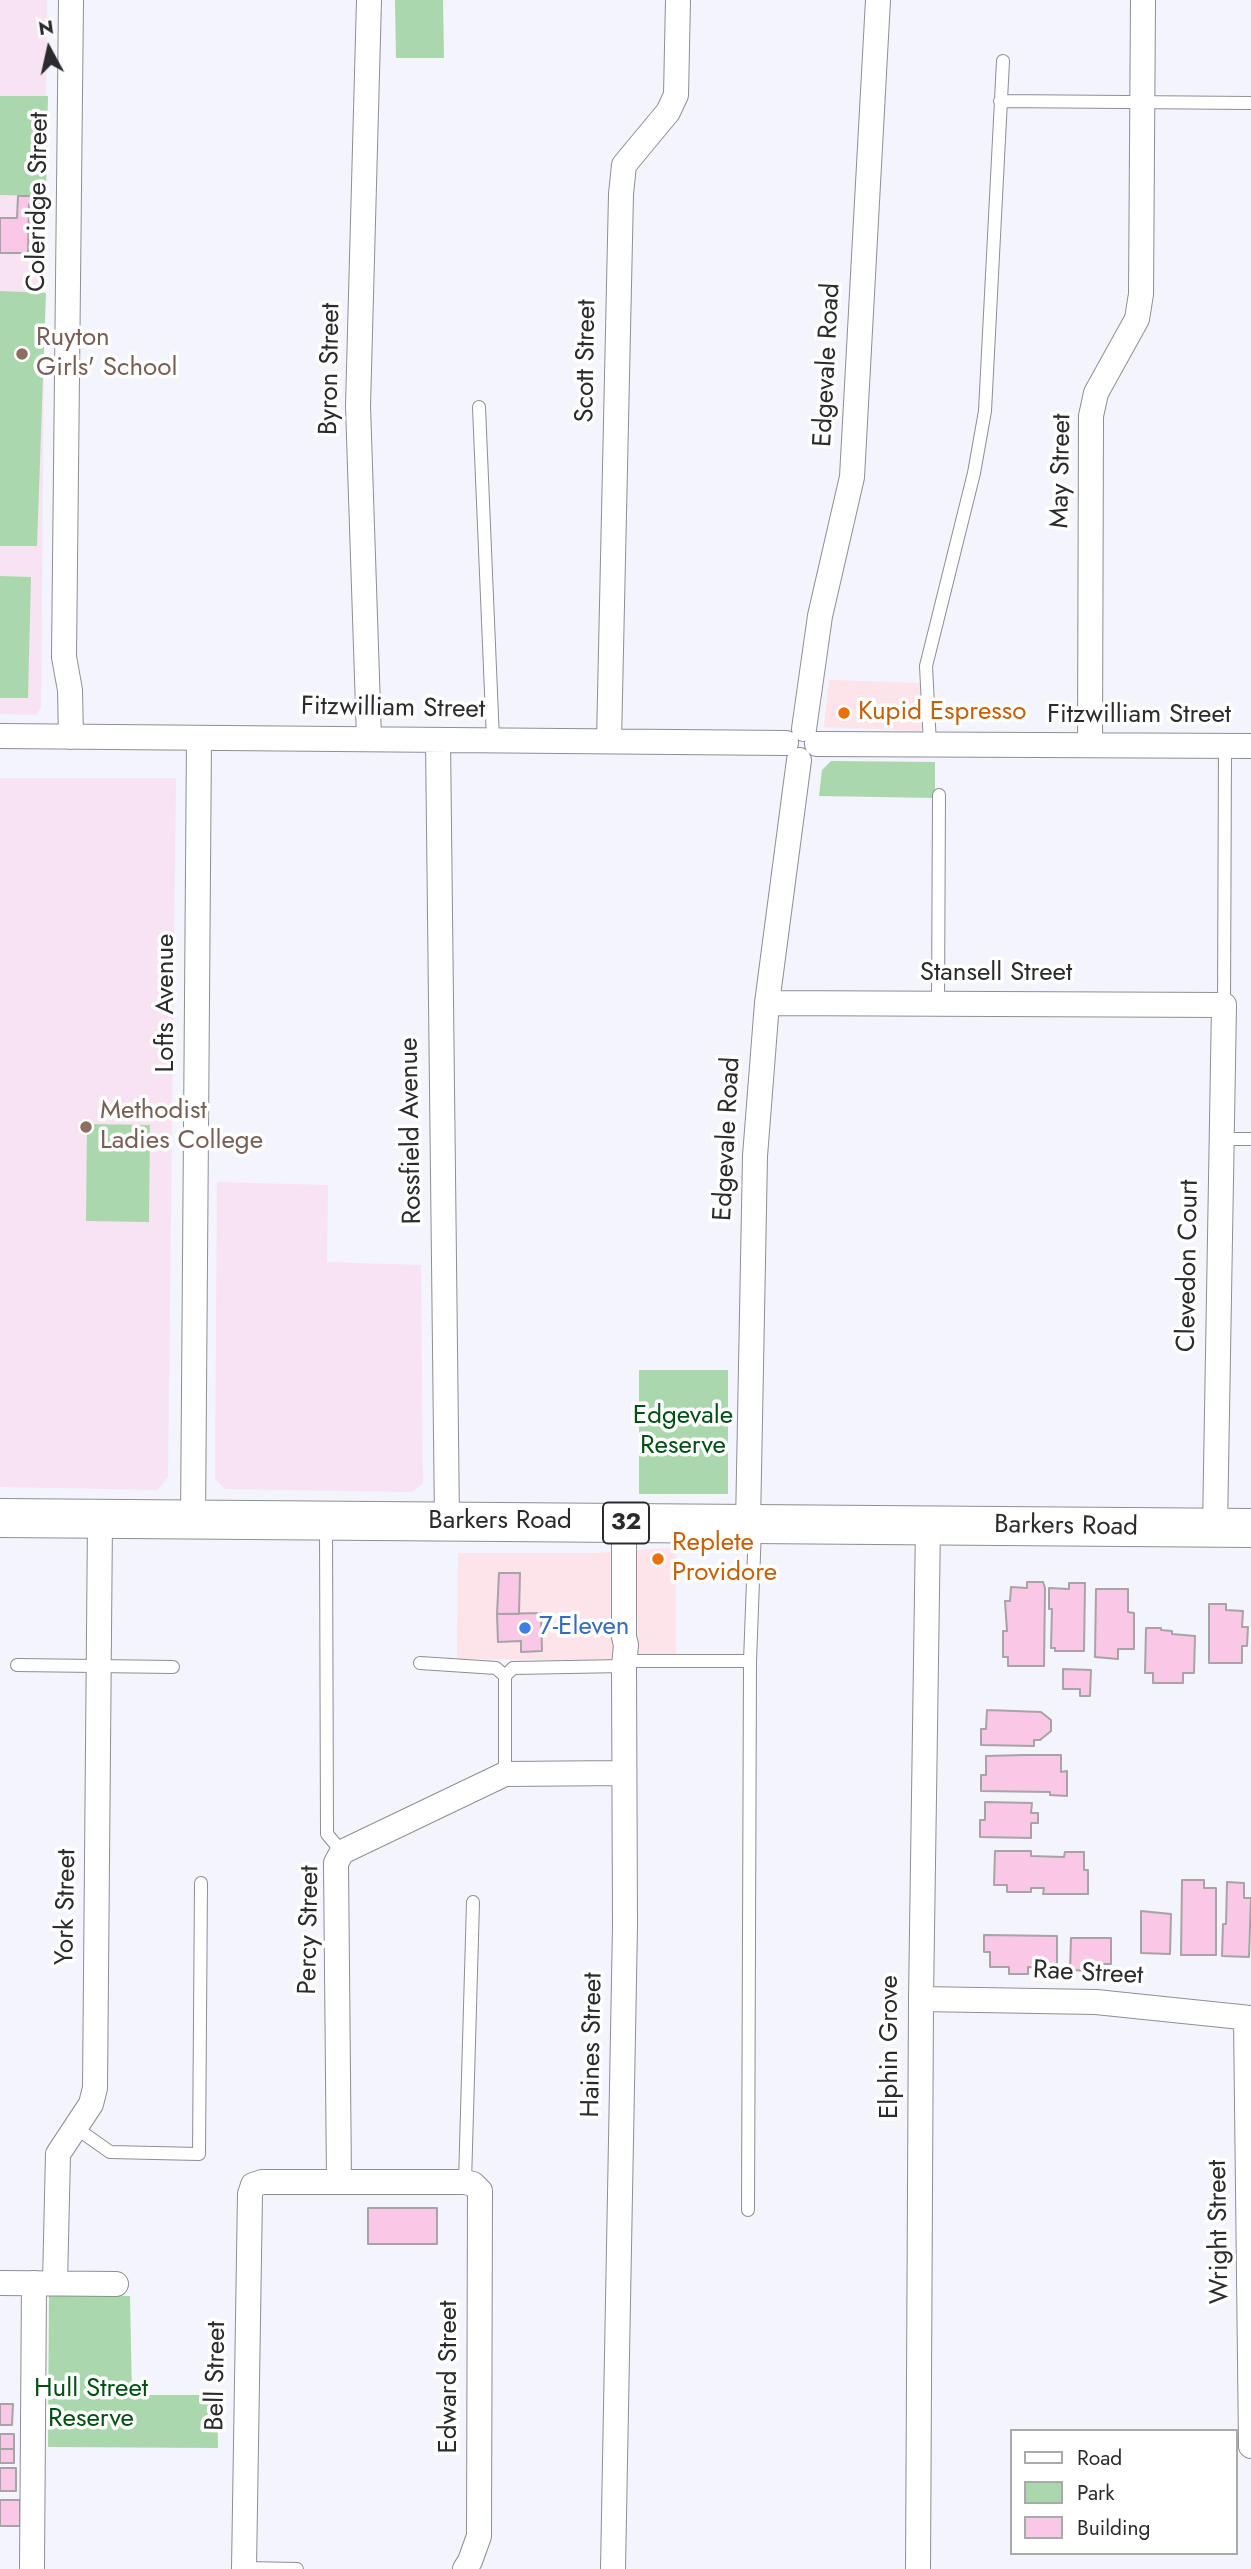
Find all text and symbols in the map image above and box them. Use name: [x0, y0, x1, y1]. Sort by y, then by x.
text: N: [37, 13, 55, 42]
north arrow: [14, 14, 84, 84]
street label: Coleridge Street: [22, 112, 56, 292]
street label: Edgevale Road: [808, 282, 848, 448]
street label: Scott Street: [570, 299, 604, 423]
street label: Byron Street: [314, 303, 348, 435]
place label: Ruyton Girls' School: [36, 323, 177, 384]
marker: Ruyton Girls' School: [14, 346, 30, 362]
street label: May Street: [1045, 413, 1079, 529]
street label: Fitzwilliam Street: [301, 692, 485, 726]
place label: Kupid Espresso: [858, 697, 1026, 729]
street label: Fitzwilliam Street: [1047, 700, 1231, 732]
marker: Kupid Espresso: [836, 705, 852, 721]
street label: Lofts Avenue: [151, 934, 183, 1072]
street label: Stansell Street: [920, 958, 1072, 990]
street label: Rossfield Avenue: [395, 1037, 429, 1225]
street label: Edgevale Road: [708, 1056, 748, 1222]
place label: Methodist Ladies College: [100, 1096, 263, 1158]
marker: Methodist Ladies College: [78, 1119, 94, 1135]
street label: Clevedon Court: [1172, 1179, 1206, 1353]
park label: Edgevale Reserve: [633, 1401, 733, 1462]
road number: 32: [603, 1503, 649, 1544]
street label: Barkers Road: [428, 1506, 572, 1538]
street label: Barkers Road: [994, 1510, 1138, 1544]
place label: Replete Providore: [672, 1528, 777, 1590]
marker: Replete Providore: [650, 1551, 666, 1567]
place label: 7-Eleven: [539, 1612, 629, 1644]
marker: 7-Eleven: [517, 1620, 533, 1636]
street label: York Street: [50, 1849, 84, 1965]
street label: Percy Street: [293, 1865, 327, 1995]
street label: Rae Street: [1032, 1956, 1144, 1992]
street label: Haines Street: [576, 1972, 610, 2118]
street label: Elphin Grove: [875, 1975, 907, 2119]
street label: Wright Street: [1203, 2160, 1237, 2304]
street label: Edward Street: [434, 2301, 466, 2453]
street label: Bell Street: [200, 2321, 234, 2431]
park label: Hull Street Reserve: [34, 2374, 148, 2436]
legend: [1010, 2429, 1237, 2555]
text: Road: [1077, 2443, 1122, 2473]
text: Park: [1077, 2478, 1114, 2508]
text: Building: [1077, 2513, 1150, 2543]

